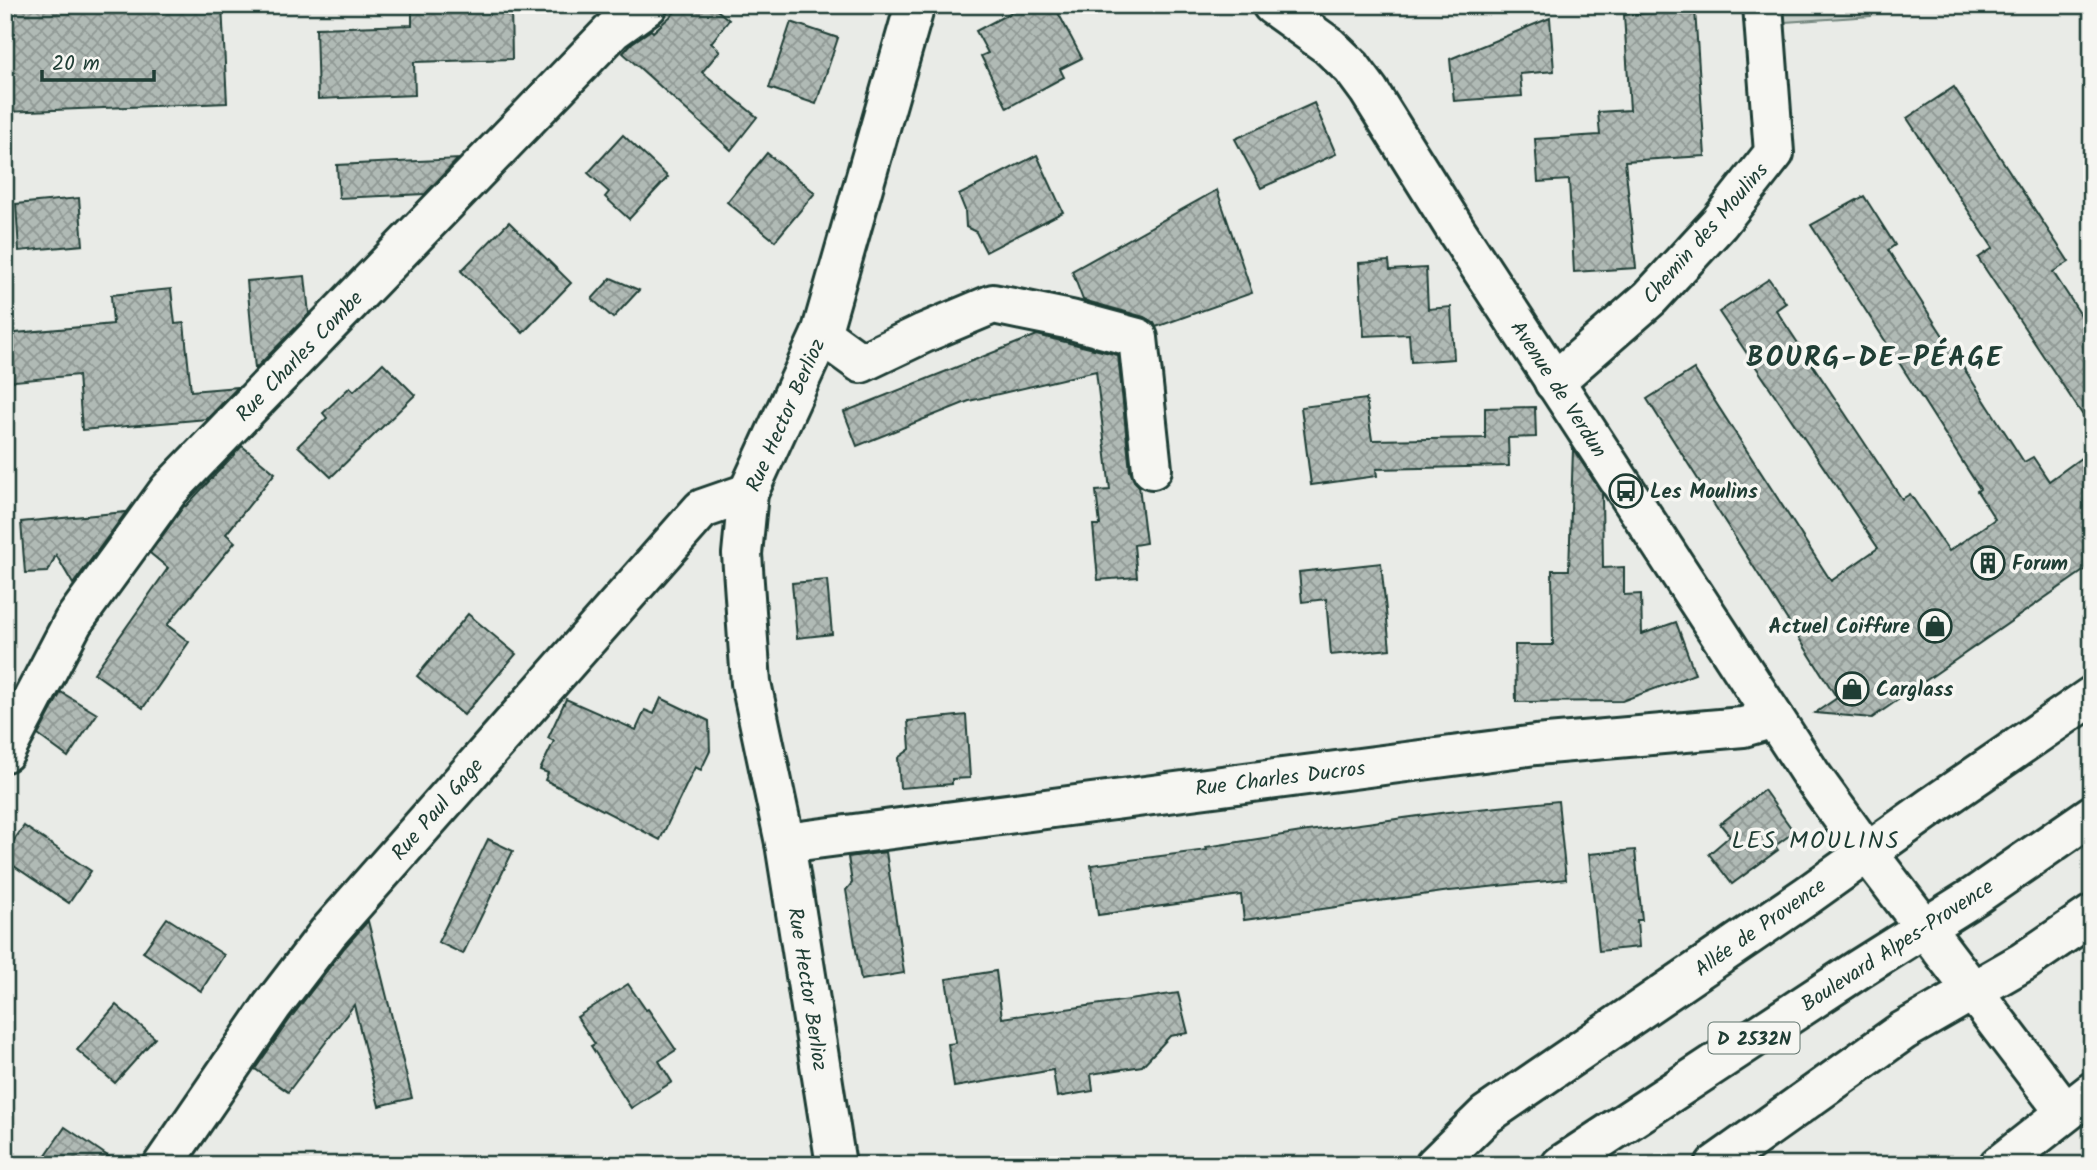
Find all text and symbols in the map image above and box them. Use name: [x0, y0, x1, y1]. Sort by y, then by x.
scale bar: [42, 38, 154, 82]
text: 20 m: [52, 48, 100, 81]
street label: Chemin des Moulins: [1635, 156, 1777, 312]
street label: Rue Charles Combe: [228, 283, 372, 430]
street label: Avenue de Verdun: [1501, 315, 1615, 465]
street label: Rue Hector Berlioz: [738, 334, 835, 498]
district label: BOURG-DE-PÉAGE: [1746, 336, 2004, 381]
bus stop icon: Les Moulins: [1607, 472, 1645, 510]
place label: Les Moulins: [1650, 476, 1758, 509]
building icon: Forum: [1969, 544, 2007, 582]
place label: Forum: [2012, 548, 2068, 581]
shop icon: Actuel Coiffure: [1916, 607, 1954, 645]
place label: Actuel Coiffure: [1769, 611, 1910, 644]
shop icon: Carglass: [1833, 670, 1871, 708]
place label: Carglass: [1876, 674, 1953, 707]
street label: Rue Paul Gage: [384, 751, 493, 869]
street label: Rue Charles Ducros: [1193, 753, 1367, 806]
district label: LES MOULINS: [1731, 822, 1901, 861]
street label: Allée de Provence: [1688, 870, 1834, 986]
street label: Boulevard Alpes-Provence: [1795, 871, 2001, 1021]
street label: Rue Hector Berlioz: [777, 905, 836, 1073]
road number: D 2532N: [1708, 1022, 1800, 1054]

